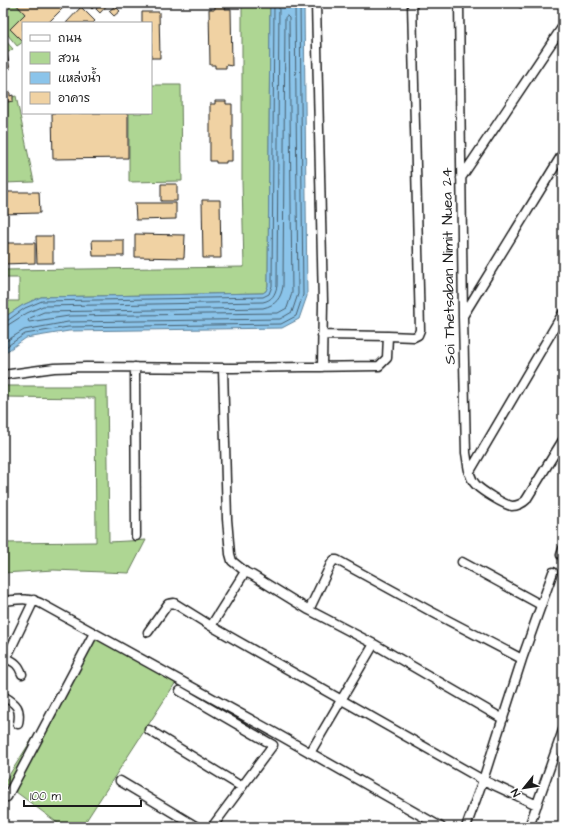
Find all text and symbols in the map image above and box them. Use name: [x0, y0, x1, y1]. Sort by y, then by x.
legend: [22, 22, 152, 114]
text: ถนน: [58, 30, 82, 47]
text: สวน: [58, 50, 79, 67]
text: แหล่งน้ำ: [58, 67, 101, 87]
text: อาคาร: [58, 90, 90, 107]
street label: Soi Thetsaban Nimit Nuea 24: [436, 167, 461, 365]
north arrow: [504, 768, 544, 808]
scale bar: [24, 782, 141, 808]
text: N: [508, 786, 524, 799]
text: 100 m: [30, 788, 61, 805]

